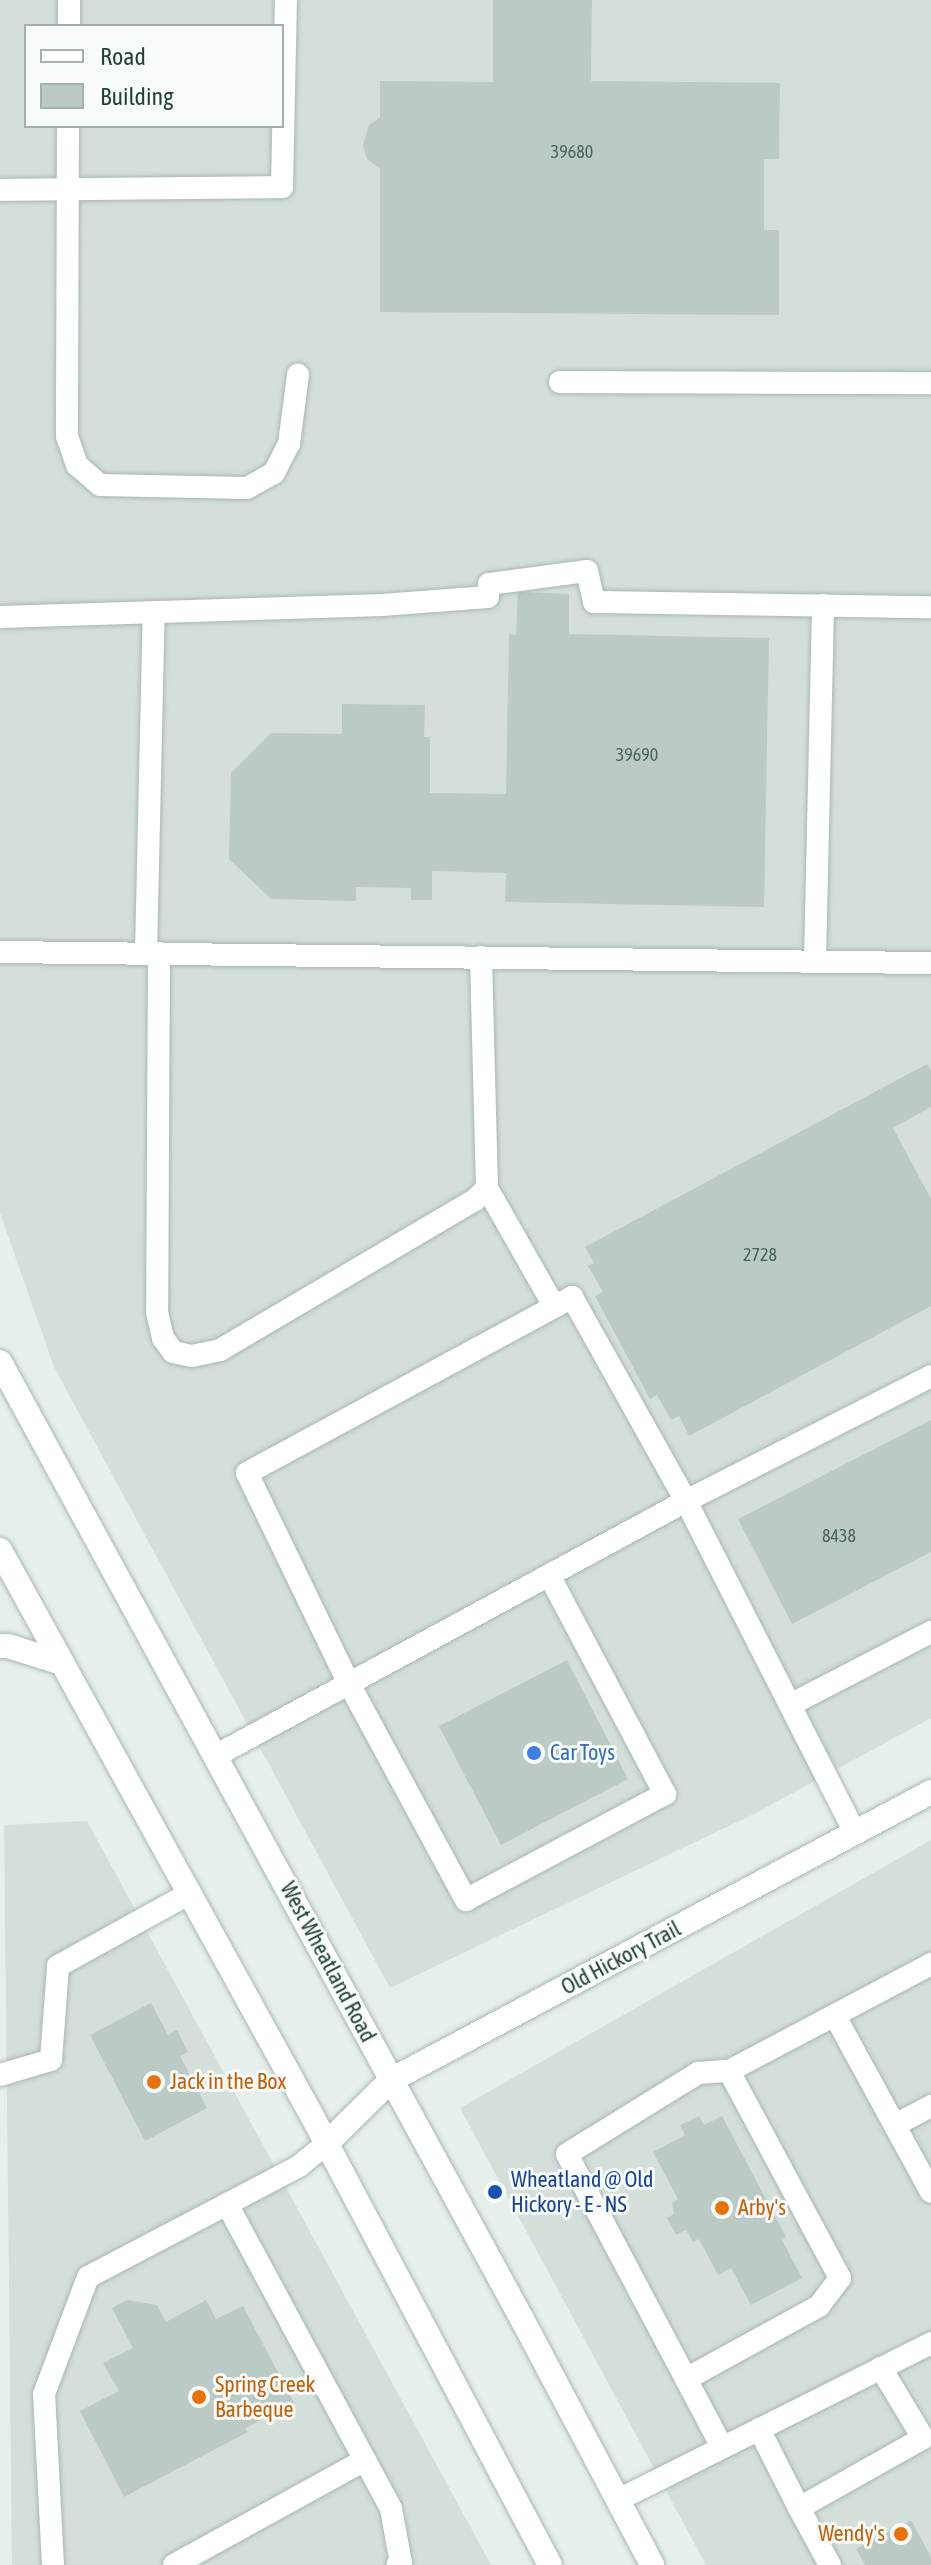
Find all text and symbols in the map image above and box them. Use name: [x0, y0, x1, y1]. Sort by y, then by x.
legend: [24, 24, 284, 128]
text: Road: [100, 43, 146, 70]
text: Building: [100, 83, 173, 110]
house number: 39680: [551, 141, 593, 163]
house number: 39690: [616, 744, 658, 766]
house number: 2728: [743, 1244, 777, 1266]
house number: 8438: [822, 1525, 856, 1547]
place label: Car Toys: [550, 1740, 615, 1766]
marker: Car Toys: [525, 1744, 543, 1762]
street label: West Wheatland Road: [275, 1877, 381, 2047]
street label: Old Hickory Trail: [557, 1915, 685, 2001]
place label: Jack in the Box: [170, 2069, 286, 2095]
marker: Jack in the Box: [145, 2073, 163, 2091]
place label: Wheatland @ Old Hickory - E - NS: [511, 2166, 653, 2218]
marker: Wheatland @ Old Hickory - E - NS: [486, 2183, 504, 2201]
place label: Arby's: [738, 2195, 786, 2221]
marker: Arby's: [713, 2199, 731, 2217]
place label: Spring Creek Barbeque: [215, 2371, 315, 2422]
marker: Spring Creek Barbeque: [190, 2388, 208, 2406]
place label: Wendy's: [818, 2521, 885, 2547]
marker: Wendy's: [892, 2525, 910, 2543]

